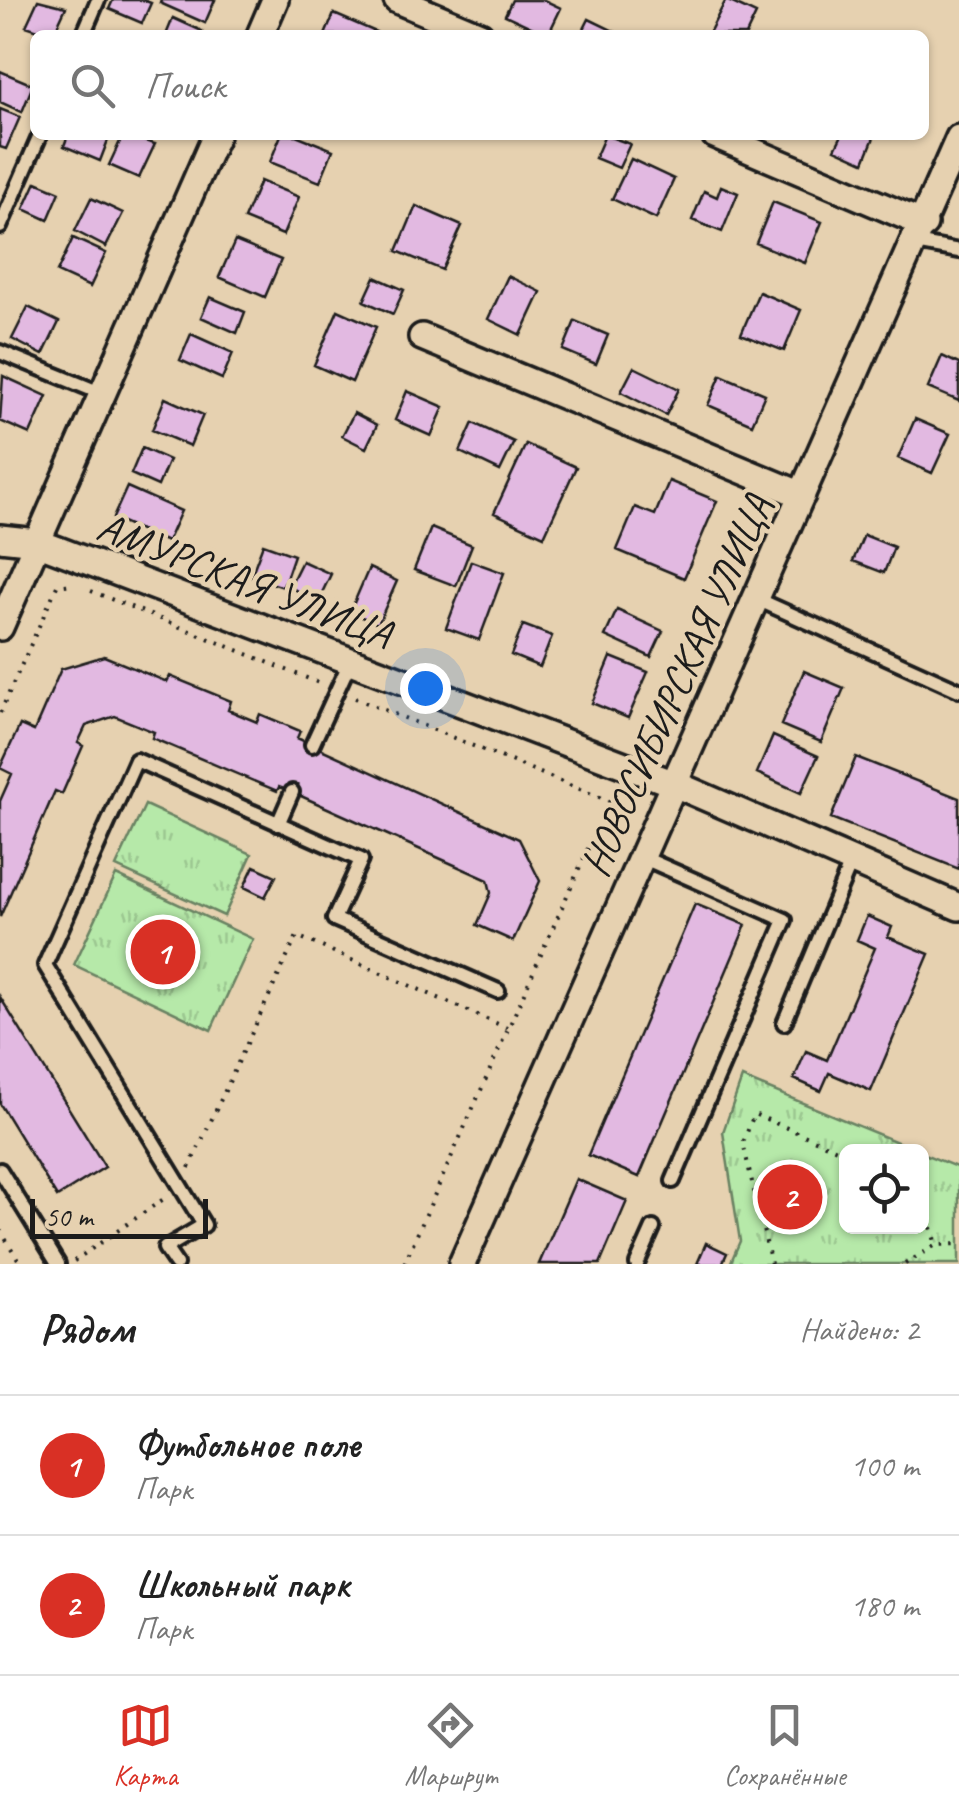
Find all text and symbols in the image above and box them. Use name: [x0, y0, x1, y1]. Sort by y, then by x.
search box: [30, 30, 929, 140]
icon: search: [65, 58, 120, 113]
text: Поиск: [145, 62, 225, 109]
street label: НОВОСИБИРСКАЯ УЛИЦА: [568, 486, 785, 885]
street label: АМУРСКАЯ УЛИЦА: [90, 500, 401, 662]
your location: [400, 663, 451, 714]
pin: 1: [130, 914, 196, 990]
map controls: [839, 1144, 929, 1234]
button: locate: [839, 1144, 929, 1234]
pin: 2: [758, 1160, 822, 1234]
scale bar: [30, 1194, 208, 1238]
text: 50 m: [45, 1199, 93, 1234]
text: Рядом: [40, 1303, 134, 1356]
text: Найдено: 2: [800, 1309, 919, 1350]
text: Футбольное поле: [135, 1421, 360, 1468]
text: 1: [65, 1445, 80, 1486]
text: 100 m: [850, 1445, 919, 1486]
text: Парк: [135, 1468, 192, 1509]
text: Школьный парк: [135, 1561, 350, 1608]
text: 2: [65, 1585, 80, 1626]
text: 180 m: [850, 1585, 919, 1626]
text: Парк: [135, 1608, 192, 1649]
tab: Карта: [114, 1698, 178, 1793]
tab: Маршрут: [405, 1698, 497, 1793]
tab: Сохранённые: [724, 1698, 846, 1793]

